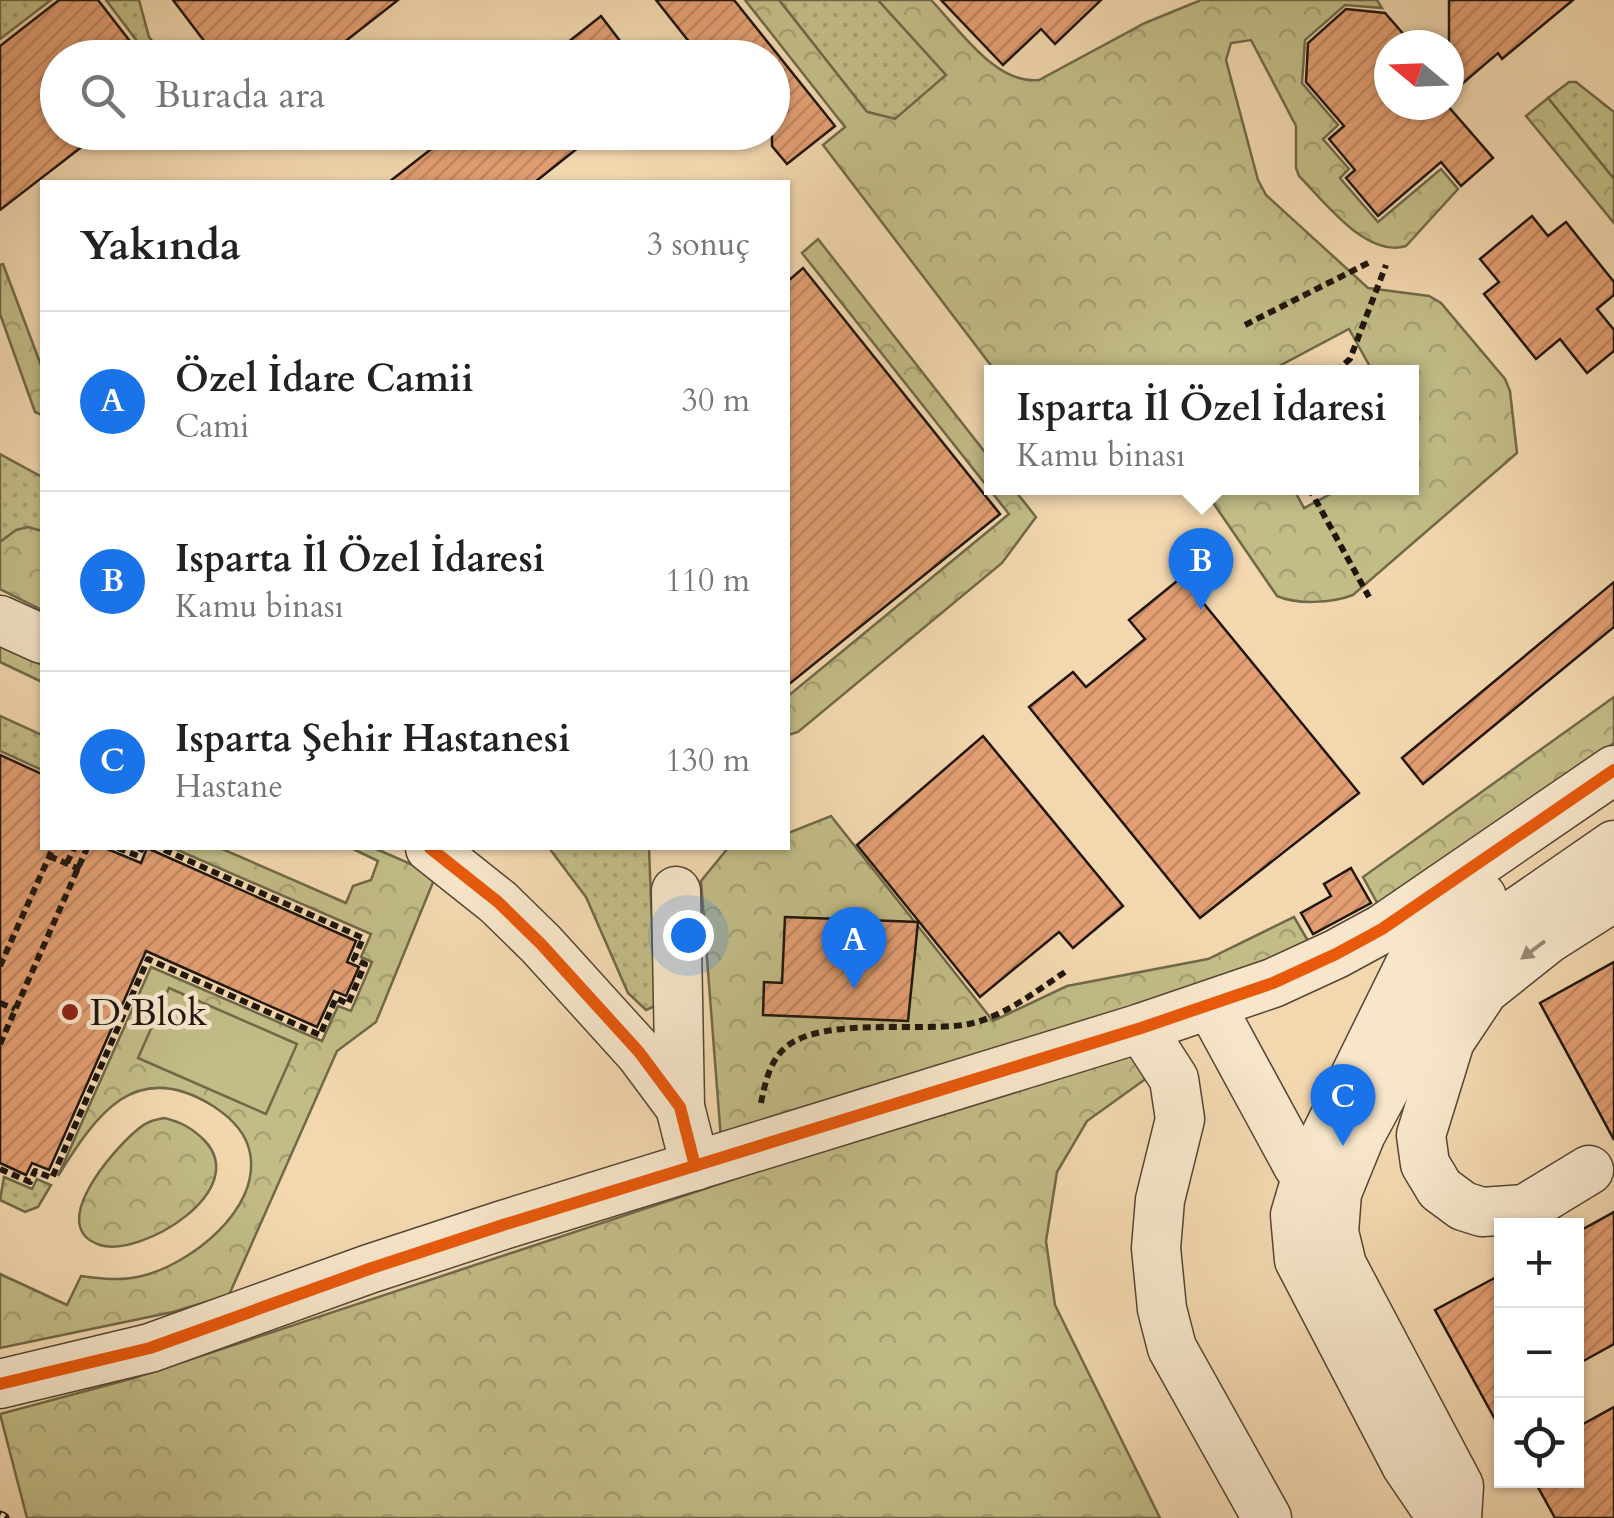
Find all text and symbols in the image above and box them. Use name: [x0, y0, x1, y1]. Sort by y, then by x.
north arrow: [1374, 30, 1464, 120]
search box: [40, 40, 790, 150]
icon: search: [75, 68, 130, 123]
text: Burada ara: [155, 69, 326, 121]
text: Yakında: [80, 217, 241, 274]
text: 3 sonuç: [647, 223, 750, 267]
text: Özel İdare Camii: [175, 353, 474, 405]
popup: [984, 365, 1419, 495]
text: A: [100, 379, 125, 423]
text: 30 m: [682, 379, 750, 423]
text: Isparta İl Özel İdaresi: [1017, 382, 1386, 434]
text: Cami: [175, 405, 249, 449]
text: Kamu binası: [1017, 434, 1185, 478]
pin: B: [1168, 528, 1234, 610]
text: Isparta İl Özel İdaresi: [175, 533, 545, 585]
text: B: [101, 559, 124, 603]
text: 110 m: [665, 559, 750, 603]
text: Kamu binası: [175, 585, 344, 629]
text: Isparta Şehir Hastanesi: [175, 713, 570, 765]
text: C: [100, 739, 125, 783]
text: 130 m: [665, 739, 750, 783]
text: Hastane: [175, 765, 283, 809]
pin: A: [822, 906, 886, 989]
your location: [663, 910, 714, 961]
one-way arrow: [1520, 940, 1546, 960]
place label: D Blok: [90, 987, 208, 1039]
marker: D Blok: [59, 1001, 81, 1023]
pin: C: [1310, 1064, 1376, 1146]
map controls: [1494, 1218, 1584, 1488]
button: +: [1494, 1218, 1584, 1308]
button: −: [1494, 1308, 1584, 1398]
button: locate: [1494, 1398, 1584, 1488]

